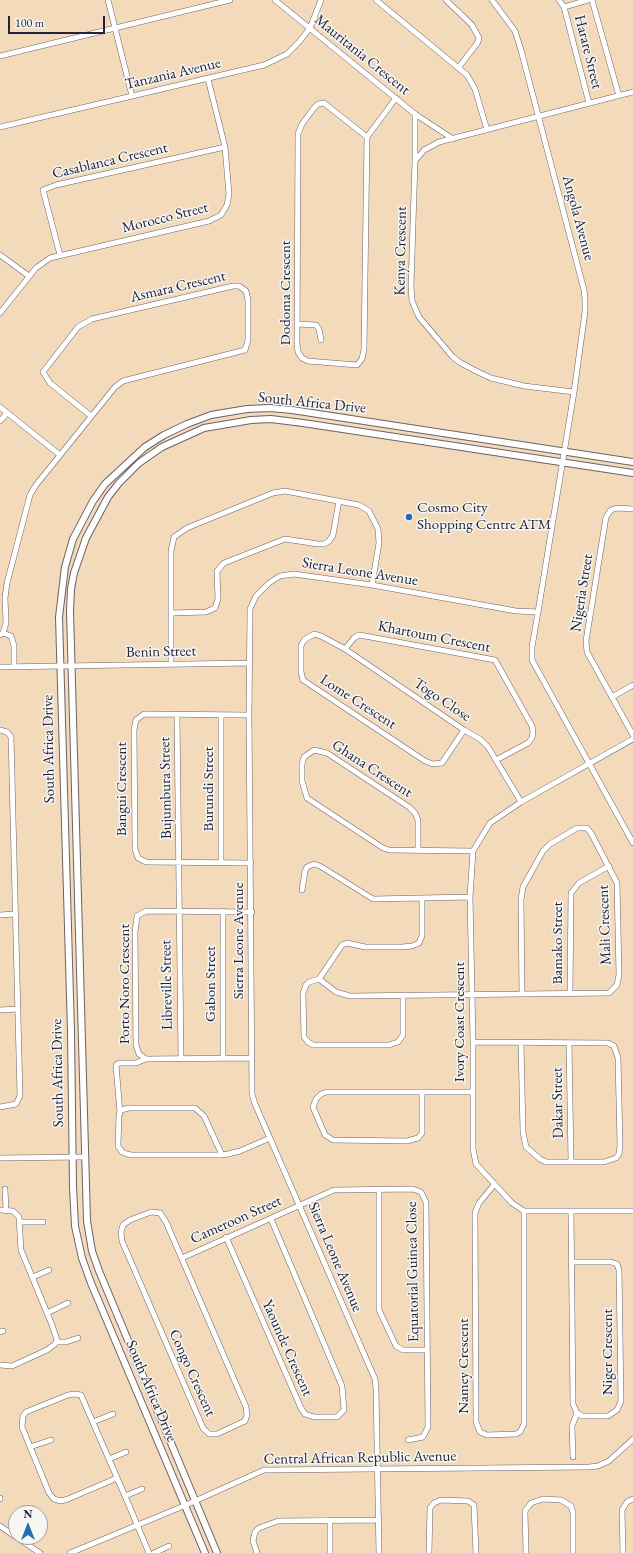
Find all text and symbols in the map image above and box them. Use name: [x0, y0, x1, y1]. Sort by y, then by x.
scale bar: [10, 8, 107, 34]
street label: Mauritania Crescent: [311, 11, 413, 99]
street label: Harare Street: [570, 13, 606, 91]
text: 100 m: [15, 15, 44, 31]
street label: Tanzania Avenue: [123, 54, 223, 94]
street label: Casablanca Crescent: [50, 139, 170, 183]
street label: Angola Avenue: [558, 173, 598, 263]
street label: Morocco Street: [120, 199, 210, 237]
street label: Kenya Crescent: [391, 206, 411, 296]
street label: Dodoma Crescent: [277, 240, 295, 346]
street label: Asmara Crescent: [128, 267, 228, 307]
street label: South Africa Drive: [257, 388, 367, 418]
place label: Cosmo City Shopping Centre ATM: [417, 499, 551, 534]
marker: Cosmo City Shopping Centre ATM: [404, 512, 414, 522]
street label: Nigeria Street: [567, 553, 597, 633]
street label: Sierra Leone Avenue: [301, 554, 419, 590]
street label: Khartoum Crescent: [376, 617, 492, 657]
street label: Benin Street: [126, 642, 196, 662]
street label: Lome Crescent: [316, 671, 400, 733]
street label: Togo Close: [410, 674, 474, 726]
street label: South Africa Drive: [39, 695, 59, 803]
street label: Ghana Crescent: [328, 736, 416, 802]
street label: Bujumbura Street: [156, 737, 176, 839]
street label: Bangui Crescent: [113, 742, 131, 836]
street label: Burundi Street: [200, 747, 218, 831]
street label: Sierra Leone Avenue: [230, 882, 248, 1000]
street label: Mali Crescent: [595, 885, 615, 965]
street label: Bamako Street: [549, 902, 567, 984]
street label: Porto Noro Crescent: [116, 924, 134, 1044]
street label: Libreville Street: [157, 940, 177, 1030]
street label: Gabon Street: [202, 946, 220, 1022]
street label: Ivory Coast Crescent: [451, 962, 469, 1082]
street label: South Africa Drive: [48, 1019, 68, 1127]
street label: Dakar Street: [548, 1067, 568, 1139]
street label: Cameroon Street: [188, 1192, 284, 1248]
street label: Sierra Leone Avenue: [304, 1200, 366, 1314]
street label: Equatorial Guinea Close: [403, 1201, 423, 1343]
street label: Yaounde Crescent: [258, 1297, 316, 1399]
street label: Niger Crescent: [599, 1309, 617, 1395]
street label: Namey Crescent: [455, 1318, 473, 1414]
street label: Congo Crescent: [165, 1327, 219, 1419]
street label: South Africa Drive: [122, 1338, 180, 1444]
street label: Central African Republic Avenue: [264, 1447, 456, 1469]
north arrow: [8, 1505, 48, 1545]
text: N: [24, 1507, 32, 1521]

